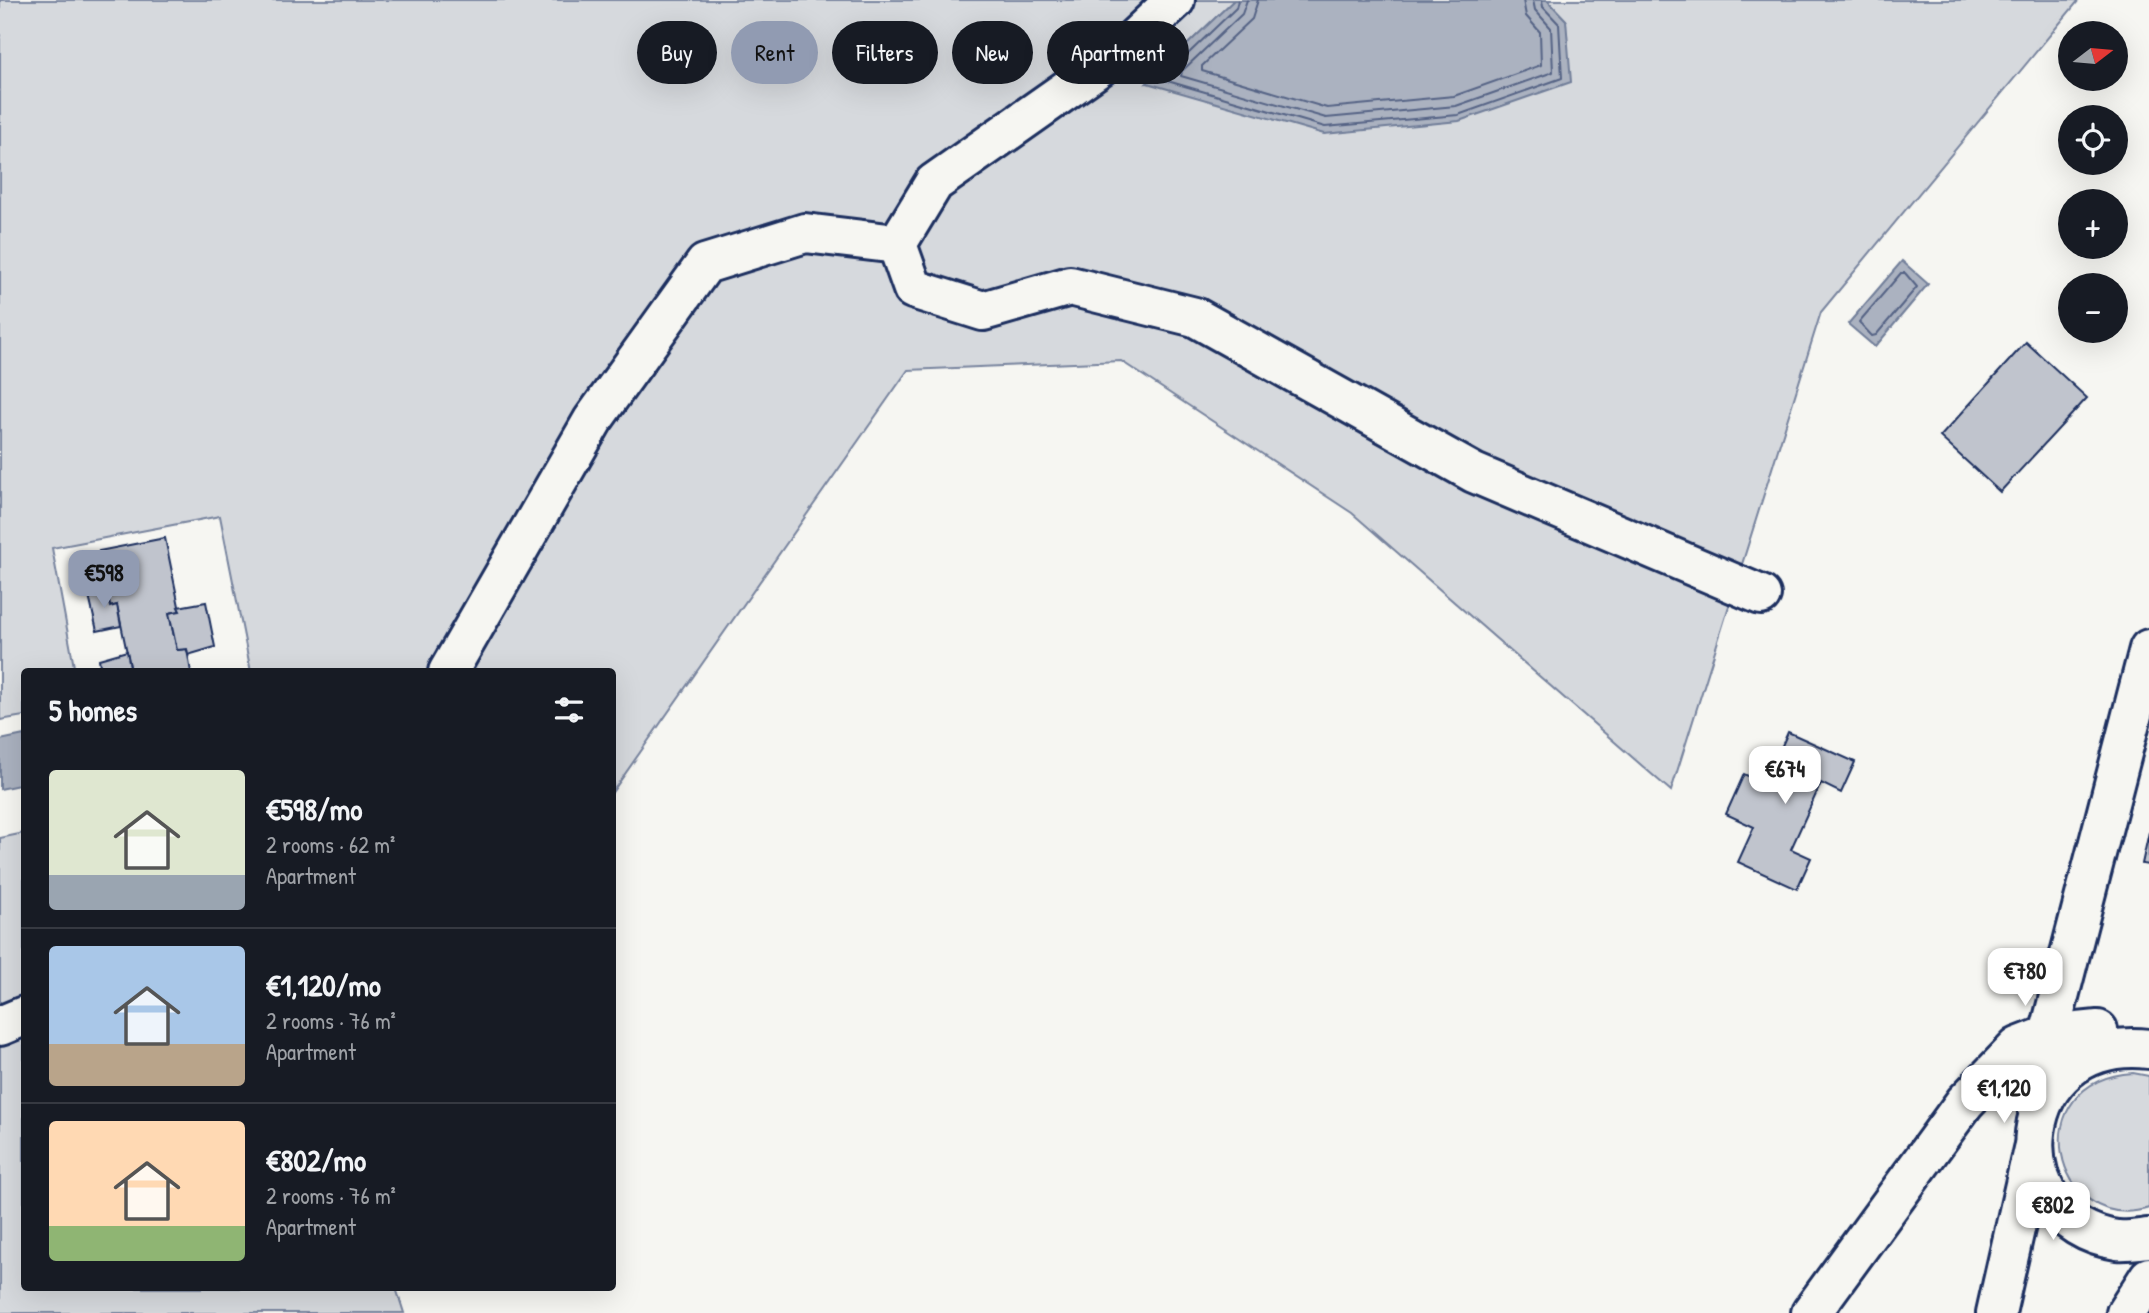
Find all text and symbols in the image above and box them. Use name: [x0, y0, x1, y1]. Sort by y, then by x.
chip: Buy: [637, 21, 717, 84]
chip: Rent: [731, 21, 818, 84]
chip: Filters: [832, 21, 938, 84]
chip: New: [952, 21, 1033, 84]
chip: Apartment: [1047, 21, 1189, 84]
north arrow: [2058, 21, 2128, 91]
map controls: [2058, 21, 2128, 343]
button: locate: [2058, 105, 2128, 175]
button: +: [2058, 189, 2128, 259]
button: −: [2058, 273, 2128, 343]
pin: €598: [63, 550, 145, 610]
text: €598: [84, 557, 124, 588]
text: 5 homes: [49, 690, 137, 730]
icon: filters: [550, 691, 588, 729]
pin: €674: [1744, 746, 1826, 806]
text: €674: [1765, 753, 1805, 784]
text: €598/mo: [266, 789, 362, 829]
icon: home: [105, 798, 189, 882]
text: 2 rooms · 62 m²: [266, 829, 395, 860]
text: Apartment: [266, 860, 356, 891]
pin: €780: [1984, 948, 2066, 1008]
text: €780: [2004, 955, 2046, 986]
text: €1,120/mo: [266, 965, 381, 1005]
icon: home: [105, 974, 189, 1058]
text: 2 rooms · 76 m²: [266, 1005, 396, 1036]
text: Apartment: [266, 1036, 356, 1067]
pin: €1,120: [1947, 1066, 2061, 1125]
text: €1,120: [1977, 1072, 2031, 1103]
text: €802/mo: [266, 1140, 366, 1180]
icon: home: [105, 1149, 189, 1233]
text: 2 rooms · 76 m²: [266, 1180, 396, 1211]
pin: €802: [2012, 1182, 2094, 1242]
text: €802: [2032, 1189, 2074, 1220]
text: Apartment: [266, 1211, 356, 1242]

